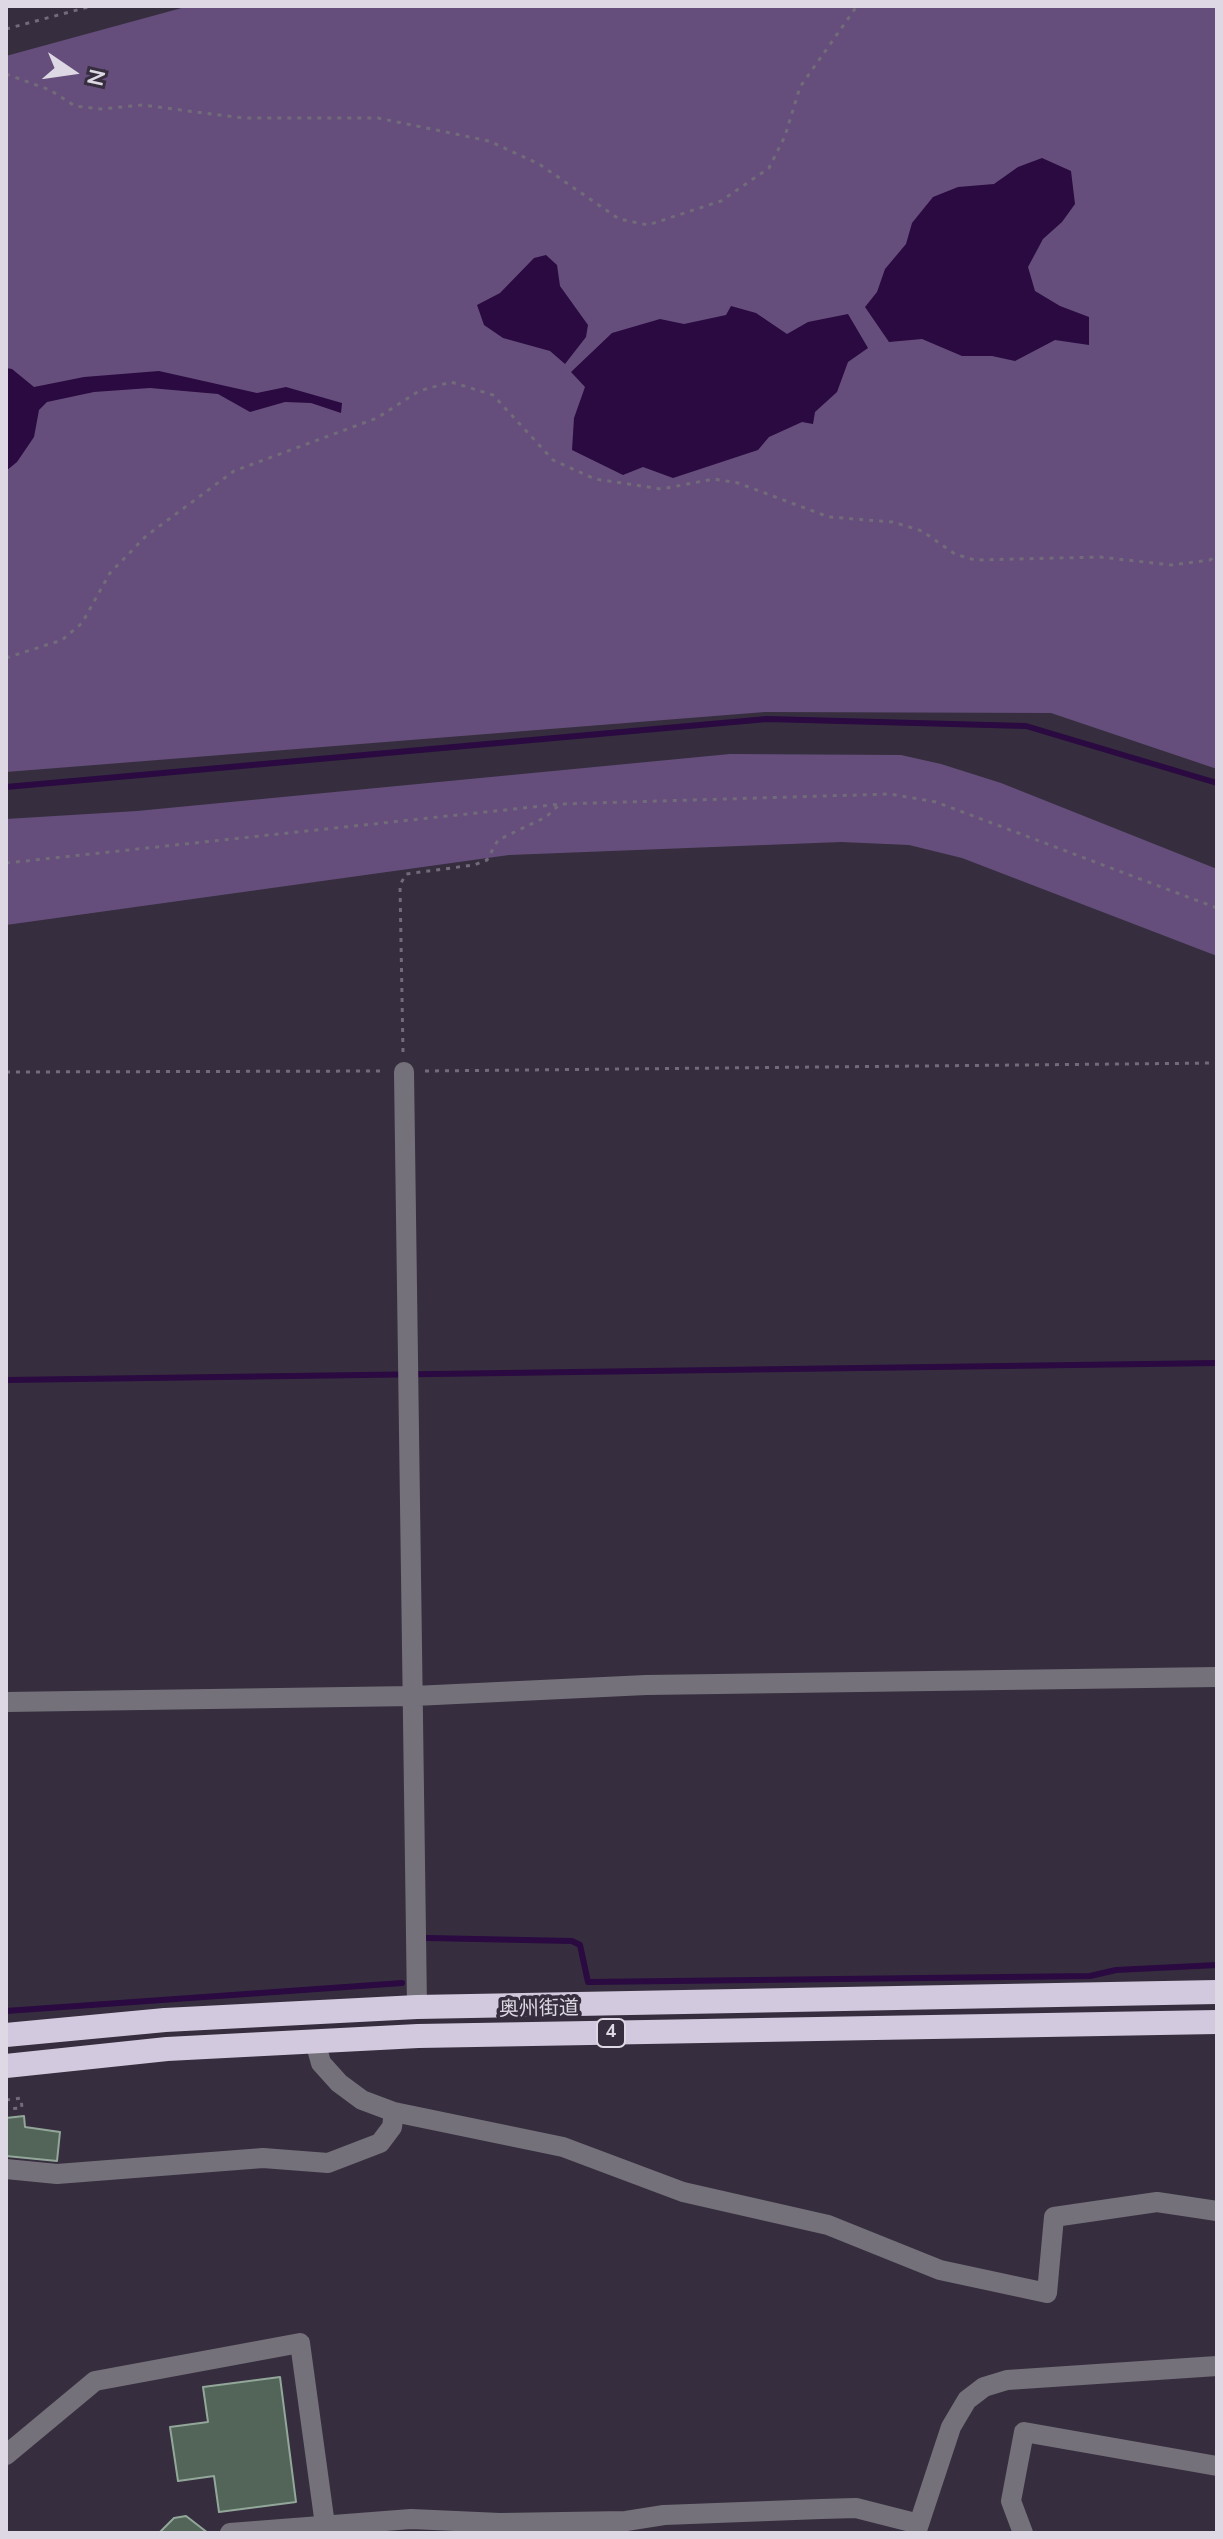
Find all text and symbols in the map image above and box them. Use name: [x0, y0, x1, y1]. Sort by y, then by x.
north arrow: [32, 32, 112, 112]
text: N: [79, 66, 112, 89]
street label: 奥州街道: [499, 1997, 579, 2023]
road number: 4: [597, 2019, 625, 2047]

